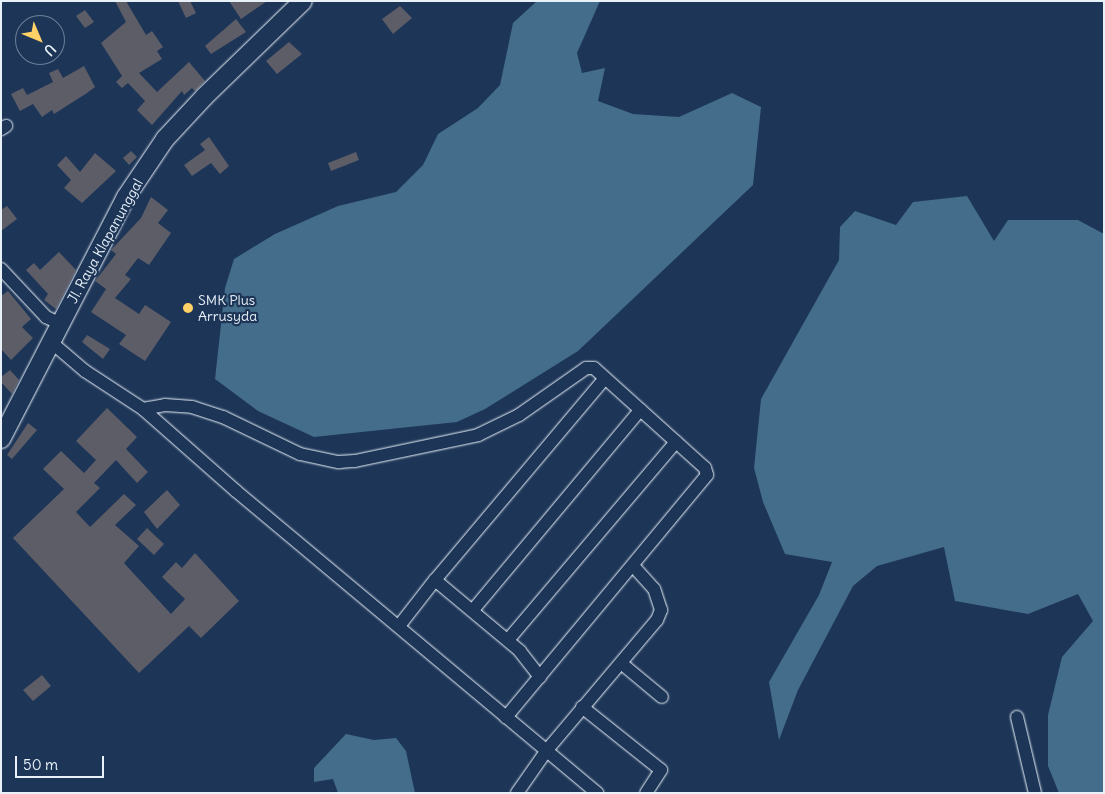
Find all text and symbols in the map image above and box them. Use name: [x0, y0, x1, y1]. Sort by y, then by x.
north arrow: [15, 15, 65, 65]
text: U: [40, 40, 60, 60]
street label: Jl. Raya Klapanunggal: [64, 176, 146, 306]
place label: SMK Plus Arrusyda: [198, 292, 257, 324]
marker: SMK Plus Arrusyda: [182, 302, 194, 314]
scale bar: [18, 746, 106, 778]
text: 50 m: [23, 755, 58, 774]

